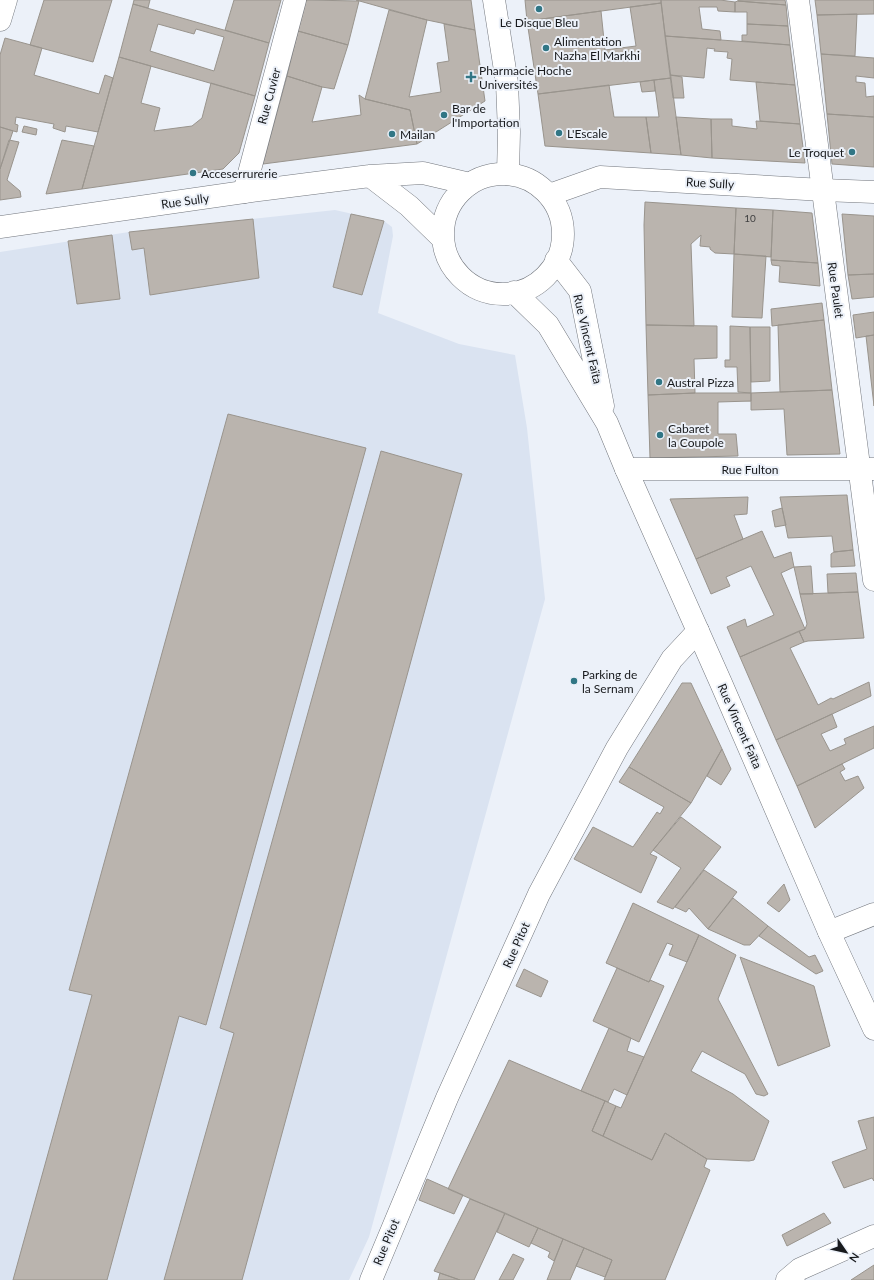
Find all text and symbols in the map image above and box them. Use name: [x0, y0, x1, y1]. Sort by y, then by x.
marker: Le Disque Bleu: [534, 4, 544, 14]
place label: Le Disque Bleu: [500, 15, 578, 30]
place label: Alimentation Nazha El Markhi: [554, 34, 640, 63]
marker: Alimentation Nazha El Markhi: [541, 43, 551, 53]
place label: Pharmacie Hoche Universités: [479, 63, 572, 92]
street label: Rue Cuvier: [254, 66, 284, 126]
marker: Pharmacie Hoche Universités: [466, 72, 476, 82]
place label: Bar de l'Importation: [452, 101, 519, 130]
marker: Bar de l'Importation: [439, 110, 449, 120]
place label: L'Escale: [567, 126, 607, 141]
place label: Mailan: [400, 127, 435, 142]
marker: L'Escale: [554, 128, 564, 138]
marker: Mailan: [387, 129, 397, 139]
place label: Le Troquet: [789, 145, 845, 160]
marker: Le Troquet: [847, 147, 857, 157]
place label: Acceserrurerie: [201, 166, 278, 181]
marker: Acceserrurerie: [188, 168, 198, 178]
street label: Rue Sully: [685, 174, 735, 192]
street label: Rue Sully: [160, 190, 211, 212]
house number: 10: [744, 212, 756, 224]
street label: Rue Paulet: [825, 261, 847, 320]
street label: Rue Vincent Faïta: [570, 293, 606, 385]
place label: Austral Pizza: [667, 375, 734, 390]
marker: Austral Pizza: [654, 377, 664, 387]
place label: Cabaret la Coupole: [668, 421, 724, 450]
marker: Cabaret la Coupole: [655, 430, 665, 440]
street label: Rue Fulton: [721, 462, 779, 477]
place label: Parking de la Sernam: [582, 667, 637, 696]
marker: Parking de la Sernam: [569, 676, 579, 686]
street label: Rue Vincent Faïta: [715, 681, 765, 771]
street label: Rue Pitot: [499, 919, 533, 970]
street label: Rue Pitot: [370, 1216, 403, 1267]
north arrow: [826, 1232, 866, 1272]
text: N: [847, 1251, 862, 1265]

